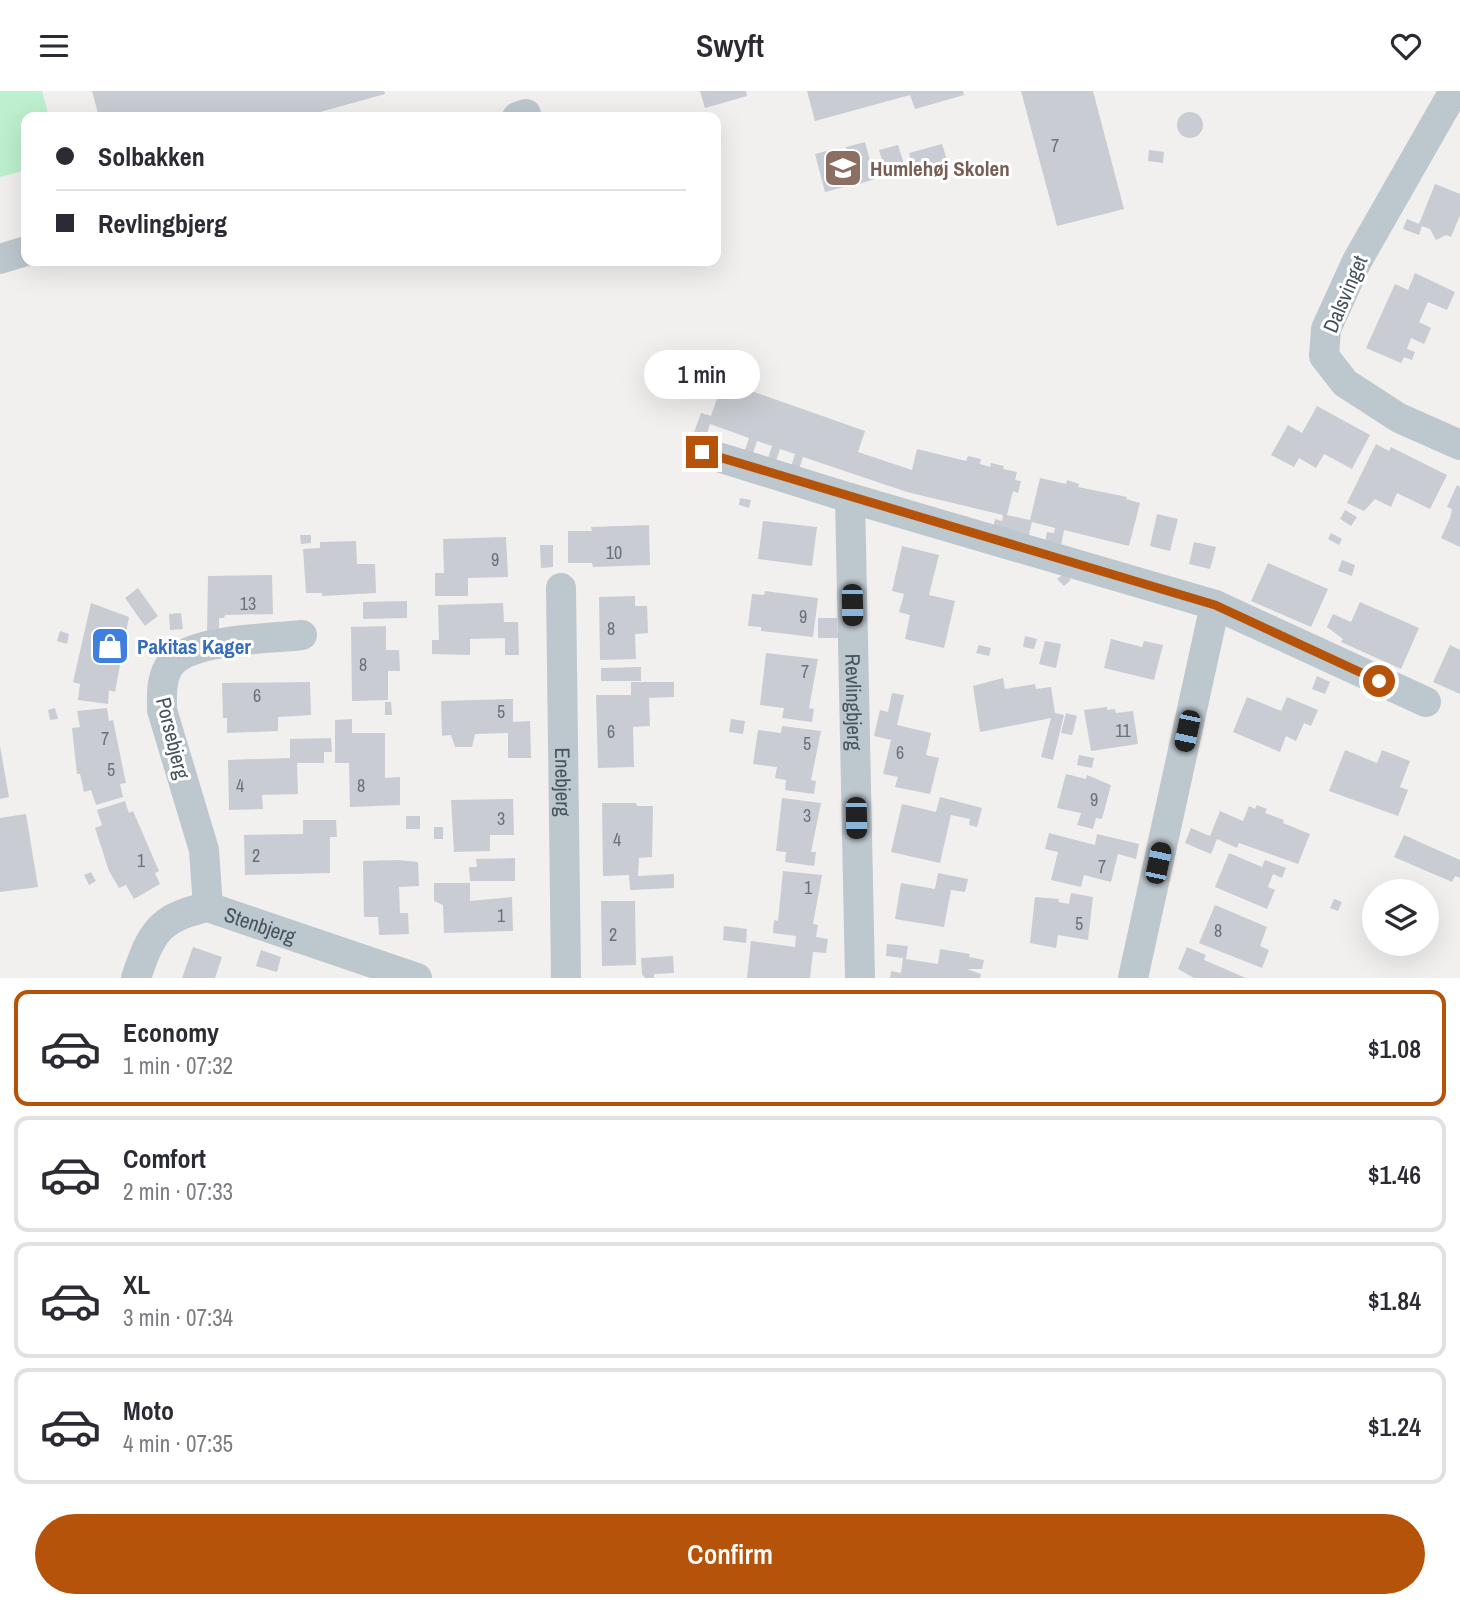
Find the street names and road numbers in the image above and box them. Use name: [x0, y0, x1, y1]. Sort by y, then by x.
street label: Dalsvinget: [1316, 251, 1374, 337]
street label: Revlingbjerg: [839, 653, 870, 751]
street label: Porsebjerg: [149, 694, 197, 782]
street label: Enebjerg: [549, 747, 578, 817]
street label: Stenbjerg: [221, 899, 300, 950]

